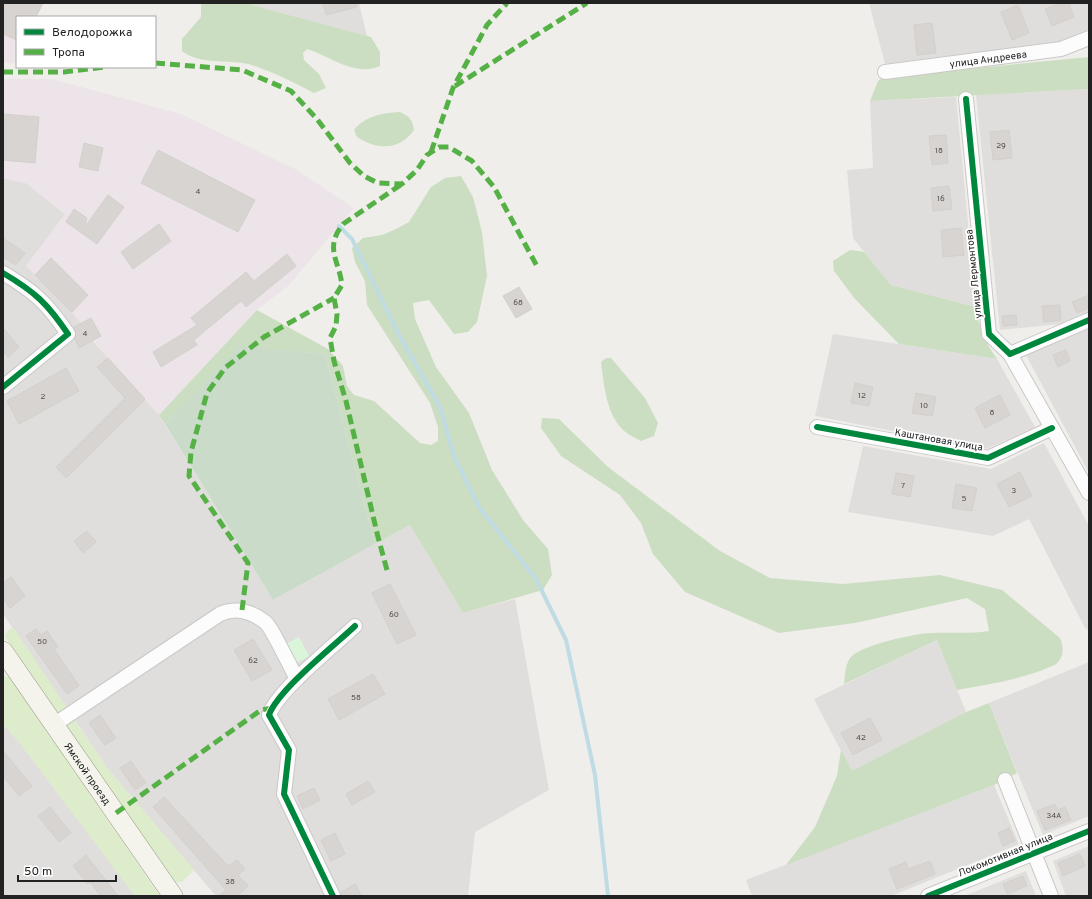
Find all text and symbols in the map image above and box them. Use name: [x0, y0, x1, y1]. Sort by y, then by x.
legend: [16, 16, 156, 68]
text: Велодорожка: [52, 25, 132, 41]
text: Тропа: [52, 45, 85, 61]
street label: улица Андреева: [949, 49, 1028, 72]
house number: 29: [996, 141, 1006, 151]
house number: 18: [935, 146, 943, 156]
house number: 4: [196, 187, 201, 197]
house number: 16: [937, 194, 945, 204]
street label: улица Лермонтова: [963, 229, 986, 319]
house number: 68: [513, 298, 523, 308]
house number: 4: [83, 329, 88, 339]
house number: 12: [858, 391, 866, 401]
house number: 2: [41, 392, 46, 402]
house number: 10: [920, 401, 928, 411]
house number: 8: [990, 408, 995, 418]
street label: Каштановая улица: [894, 426, 984, 455]
house number: 7: [901, 481, 905, 491]
house number: 3: [1012, 486, 1017, 496]
house number: 5: [962, 494, 967, 504]
house number: 60: [389, 610, 399, 620]
house number: 50: [37, 637, 47, 647]
house number: 62: [248, 656, 258, 666]
house number: 58: [351, 693, 361, 703]
house number: 42: [856, 733, 866, 743]
street label: Ямской проезд: [60, 740, 113, 808]
house number: 34А: [1046, 811, 1062, 821]
street label: Локомотивная улица: [956, 830, 1055, 880]
scale bar: [18, 857, 116, 883]
text: 50 m: [24, 864, 52, 880]
house number: 38: [225, 877, 235, 887]

